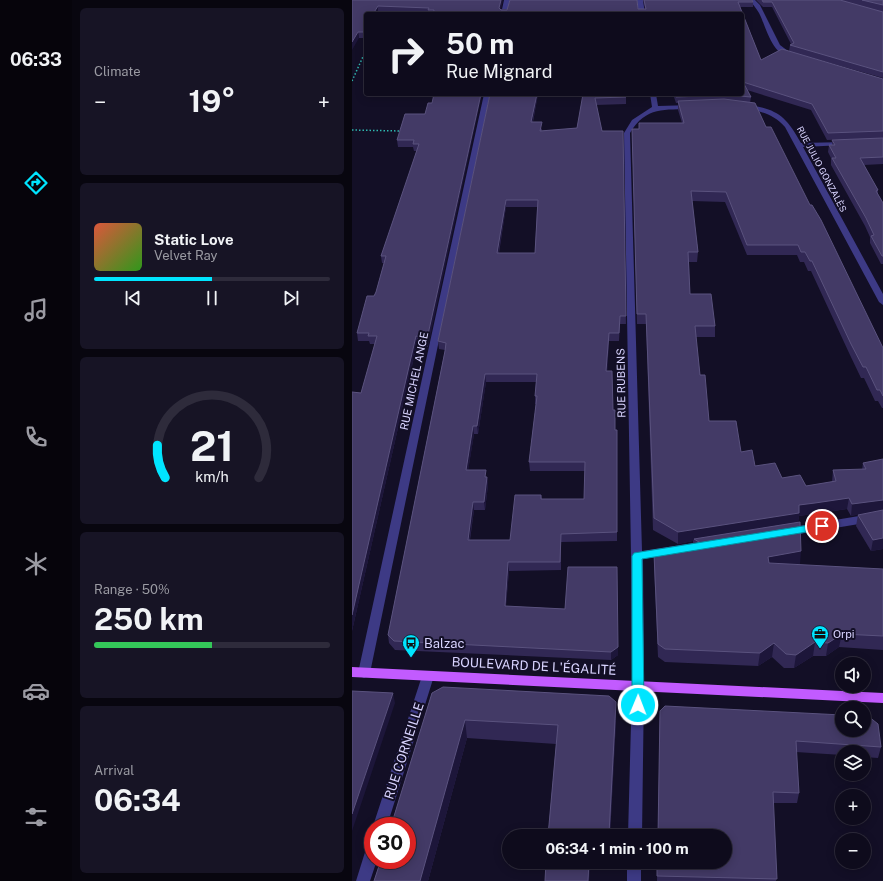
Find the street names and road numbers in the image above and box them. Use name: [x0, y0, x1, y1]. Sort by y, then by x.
street label: RUE JULIO GONZALÈS: [795, 124, 849, 214]
street label: RUE MICHEL ANGE: [398, 331, 430, 431]
street label: RUE RUBENS: [614, 348, 628, 418]
street label: BOULEVARD DE L'ÉGALITÉ: [451, 653, 617, 678]
street label: RUE CORNEILLE: [381, 701, 427, 801]

